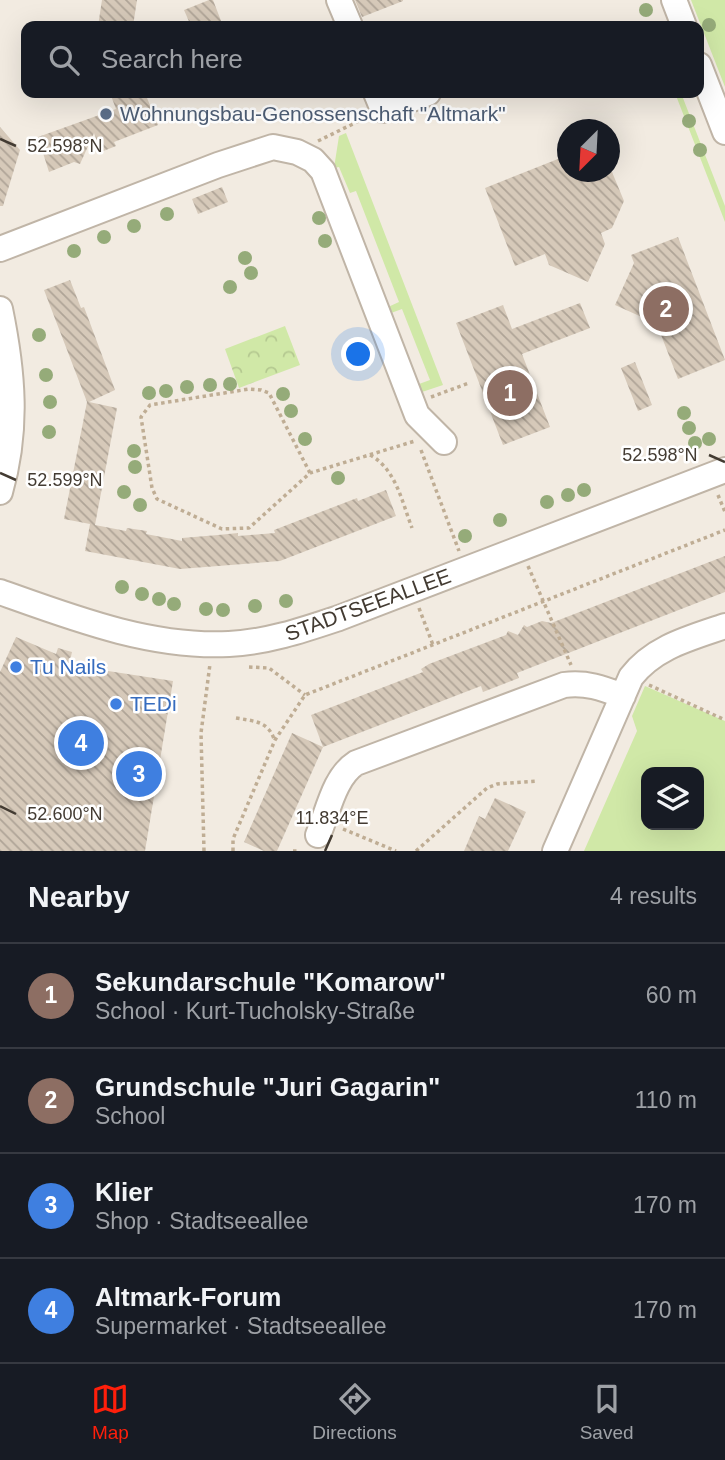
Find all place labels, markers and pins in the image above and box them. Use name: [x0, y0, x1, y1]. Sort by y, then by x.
place label: Wohnungsbau-Genossenschaft "Altmark": [120, 102, 506, 125]
marker: Wohnungsbau-Genossenschaft "Altmark": [98, 106, 114, 122]
pin: 2: [643, 283, 689, 335]
pin: 1: [487, 367, 533, 419]
place label: Tu Nails: [30, 655, 106, 678]
marker: Tu Nails: [8, 659, 24, 675]
place label: TEDi: [130, 692, 177, 715]
marker: TEDi: [108, 696, 124, 712]
pin: 4: [58, 717, 104, 769]
pin: 3: [116, 748, 162, 800]

